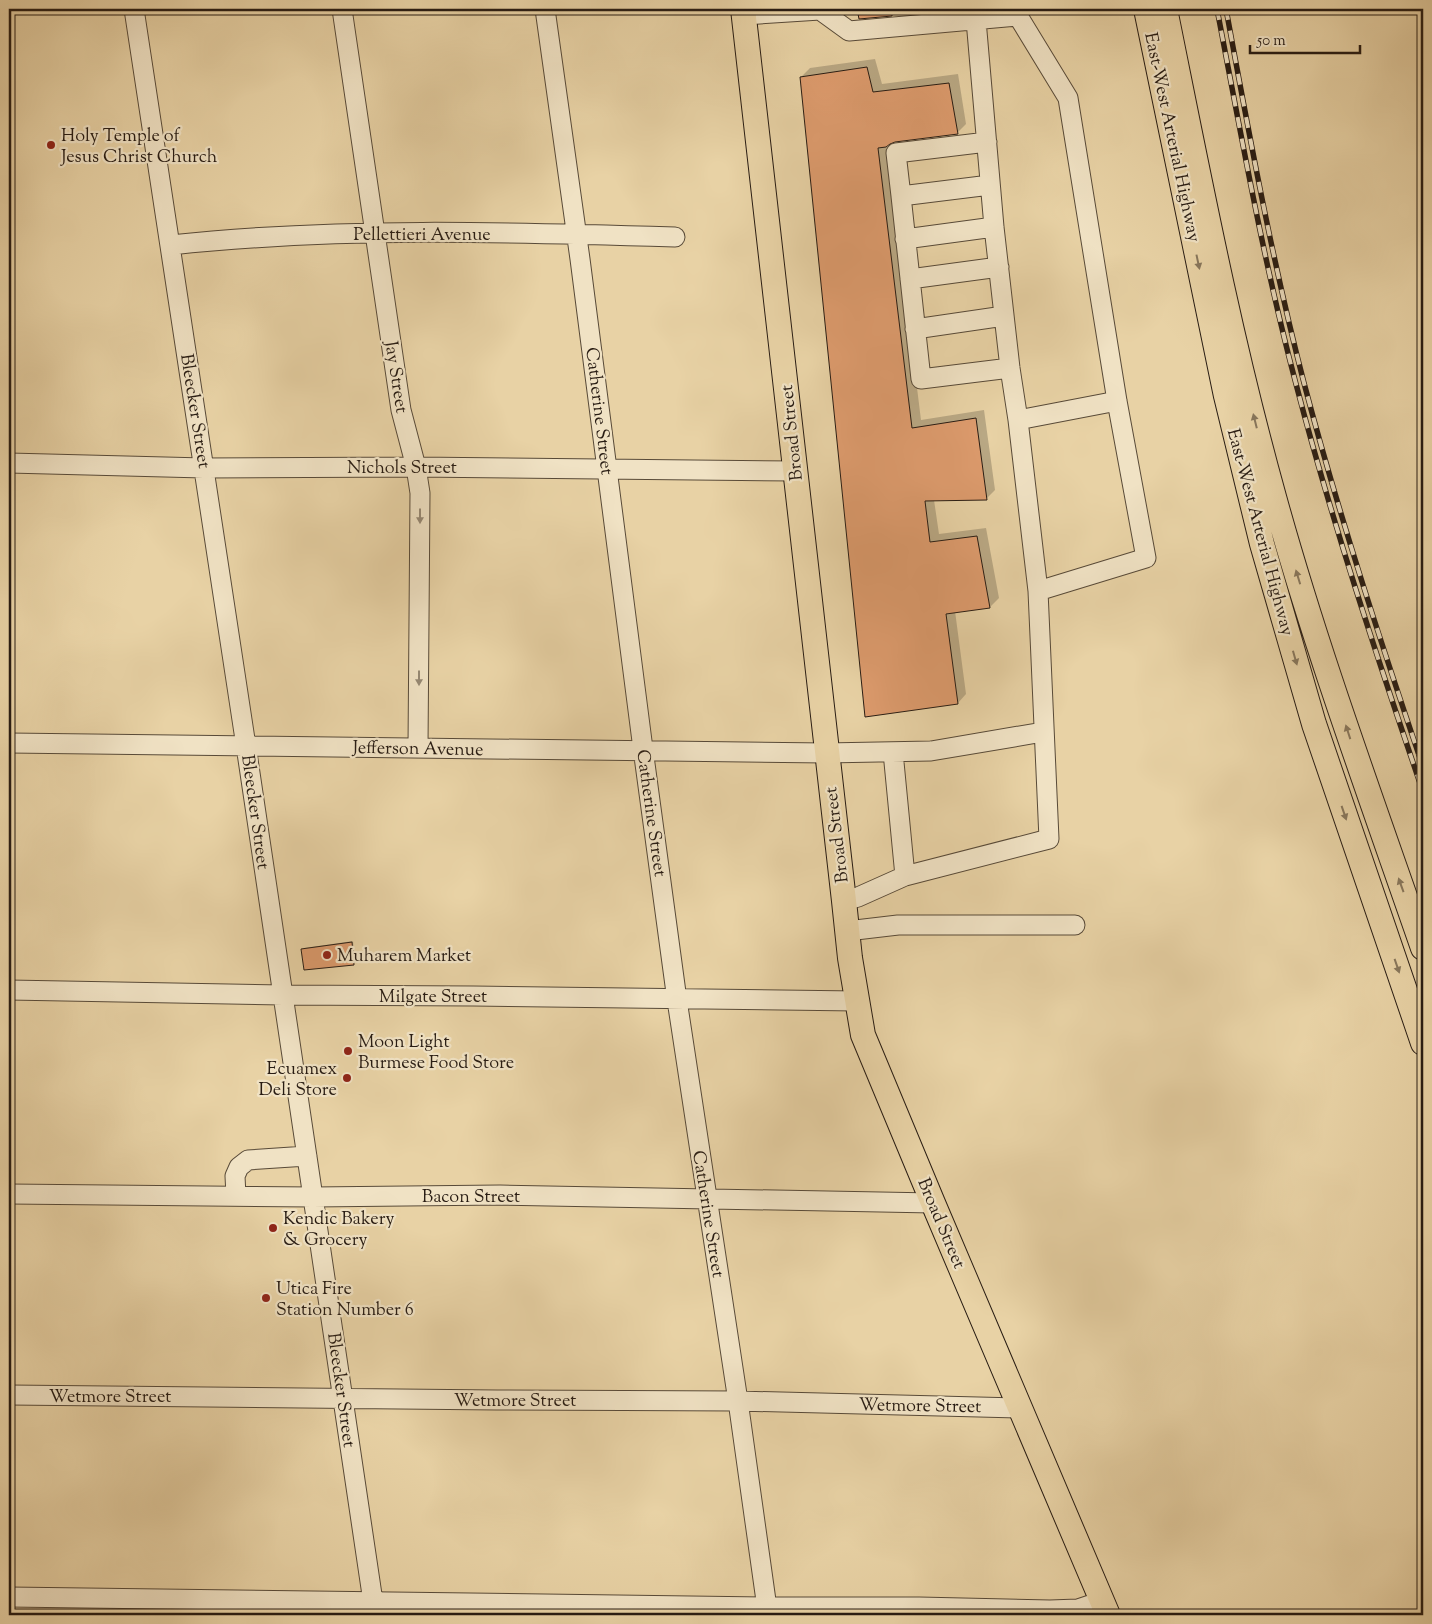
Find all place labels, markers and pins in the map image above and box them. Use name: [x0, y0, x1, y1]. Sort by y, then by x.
place label: Holy Temple of Jesus Christ Church: [60, 124, 218, 171]
marker: Holy Temple of Jesus Christ Church: [45, 139, 57, 151]
place label: Muharem Market: [337, 944, 471, 970]
marker: Muharem Market: [321, 949, 333, 961]
place label: Moon Light Burmese Food Store: [358, 1030, 514, 1077]
marker: Moon Light Burmese Food Store: [342, 1045, 354, 1057]
place label: Ecuamex Deli Store: [259, 1057, 337, 1104]
marker: Ecuamex Deli Store: [341, 1072, 353, 1084]
place label: Kendic Bakery & Grocery: [283, 1207, 394, 1254]
marker: Kendic Bakery & Grocery: [267, 1222, 279, 1234]
place label: Utica Fire Station Number 6: [276, 1277, 414, 1324]
marker: Utica Fire Station Number 6: [260, 1292, 272, 1304]

